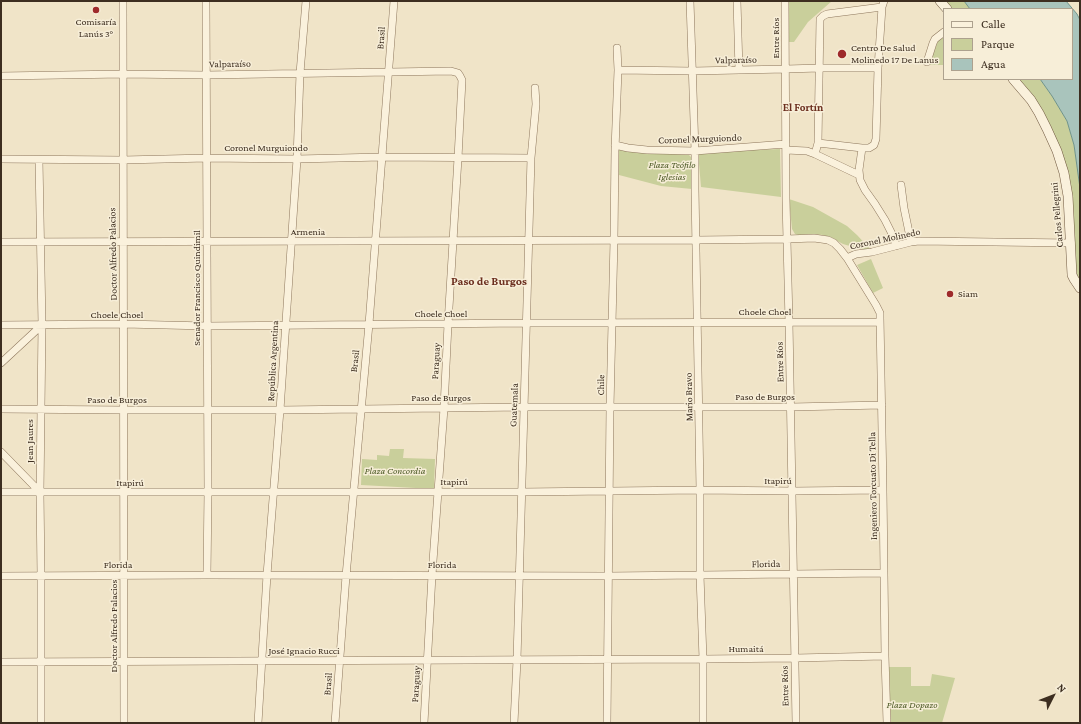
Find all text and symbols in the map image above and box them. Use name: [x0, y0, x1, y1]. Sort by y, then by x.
marker: Comisaría Lanús 3°: [91, 5, 101, 15]
legend: [943, 8, 1073, 80]
place label: Comisaría Lanús 3°: [76, 16, 116, 40]
text: Calle: [981, 17, 1005, 31]
street label: Entre Ríos: [770, 18, 782, 58]
street label: Brasil: [374, 26, 388, 50]
text: Parque: [981, 37, 1014, 51]
place label: Centro De Salud Molinedo 17 De Lanus: [851, 42, 938, 66]
marker: Centro De Salud Molinedo 17 De Lanus: [836, 48, 848, 60]
street label: Valparaíso: [715, 54, 757, 66]
text: Agua: [981, 57, 1005, 71]
street label: Valparaíso: [209, 58, 251, 70]
district label: El Fortín: [783, 101, 823, 115]
street label: Coronel Murguiondo: [658, 132, 742, 146]
street label: Coronel Murguiondo: [224, 142, 308, 154]
park label: Plaza Teófilo Iglesias: [648, 159, 696, 182]
street label: Carlos Pellegrini: [1048, 182, 1066, 248]
street label: Doctor Alfredo Palacios: [106, 207, 120, 301]
street label: Armenia: [291, 226, 325, 238]
street label: Coronel Molinedo: [849, 226, 921, 252]
street label: Senador Francisco Quindimil: [191, 230, 203, 346]
district label: Paso de Burgos: [451, 274, 527, 288]
place label: Siam: [958, 288, 978, 300]
marker: Siam: [945, 289, 955, 299]
street label: Choele Choel: [739, 306, 791, 318]
street label: Choele Choel: [415, 308, 467, 320]
street label: Choele Choel: [91, 309, 143, 321]
street label: República Argentina: [265, 320, 281, 402]
street label: Paraguay: [429, 342, 443, 380]
street label: Entre Ríos: [774, 342, 786, 382]
street label: Brasil: [348, 349, 362, 373]
street label: Mario Bravo: [683, 372, 695, 422]
street label: Chile: [595, 374, 607, 396]
street label: Guatemala: [507, 383, 521, 427]
street label: Paso de Burgos: [735, 391, 795, 403]
street label: Paso de Burgos: [411, 392, 471, 404]
street label: Paso de Burgos: [87, 394, 147, 406]
street label: Jean Jaures: [24, 419, 36, 463]
street label: Ingeniero Torcuato Di Tella: [866, 432, 880, 540]
park label: Plaza Concordia: [365, 465, 425, 477]
street label: Itapirú: [764, 475, 792, 487]
street label: Itapirú: [440, 476, 468, 488]
street label: Itapirú: [116, 477, 144, 489]
street label: Florida: [752, 558, 780, 570]
street label: Florida: [104, 559, 132, 571]
street label: Florida: [428, 559, 456, 571]
street label: Doctor Alfredo Palacios: [108, 580, 120, 672]
street label: Humaitá: [728, 643, 764, 655]
street label: José Ignacio Rucci: [268, 645, 340, 657]
street label: Paraguay: [409, 665, 423, 703]
street label: Entre Ríos: [779, 666, 791, 706]
street label: Brasil: [321, 672, 335, 696]
north arrow: [1033, 676, 1073, 716]
text: N: [1055, 681, 1069, 695]
park label: Plaza Dopazo: [886, 699, 938, 711]

